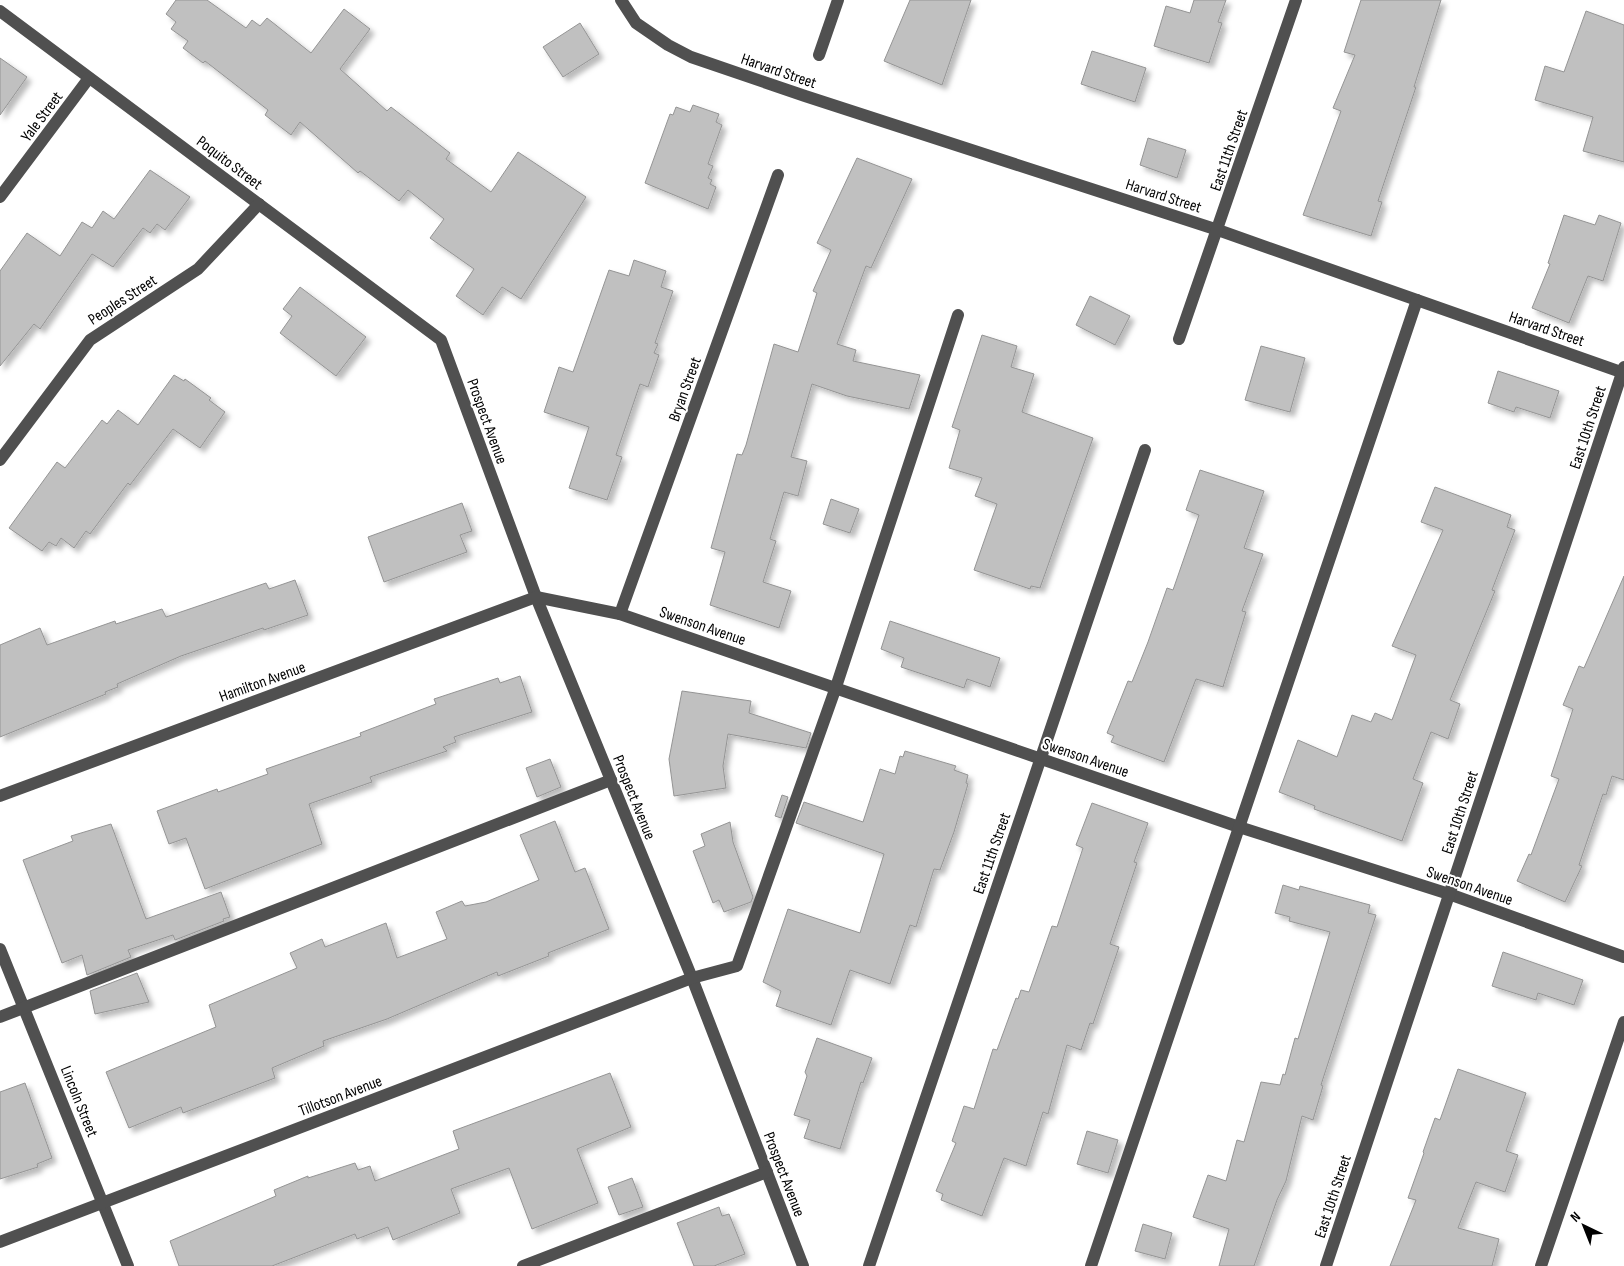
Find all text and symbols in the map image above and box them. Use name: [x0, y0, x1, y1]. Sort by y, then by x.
street label: Harvard Street: [738, 50, 819, 93]
street label: Yale Street: [17, 88, 67, 146]
street label: East 11th Street: [1207, 107, 1252, 194]
street label: Poquito Street: [192, 132, 266, 194]
street label: Harvard Street: [1123, 175, 1204, 218]
street label: Peoples Street: [85, 271, 161, 329]
street label: Harvard Street: [1506, 308, 1587, 351]
street label: Bryan Street: [665, 355, 706, 424]
street label: Prospect Avenue: [462, 376, 511, 467]
street label: East 10th Street: [1566, 383, 1611, 472]
street label: Swenson Avenue: [657, 603, 748, 650]
street label: Hamilton Avenue: [217, 658, 308, 707]
street label: Swenson Avenue: [1040, 735, 1131, 782]
street label: Prospect Avenue: [608, 753, 659, 843]
street label: East 10th Street: [1438, 768, 1483, 857]
street label: East 11th Street: [970, 810, 1015, 897]
street label: Swenson Avenue: [1424, 863, 1515, 910]
street label: Lincoln Street: [56, 1063, 101, 1140]
street label: Tillotson Avenue: [296, 1072, 385, 1121]
street label: Prospect Avenue: [759, 1129, 808, 1220]
street label: East 10th Street: [1311, 1152, 1356, 1241]
north arrow: [1559, 1201, 1609, 1251]
text: N: [1567, 1208, 1584, 1226]

